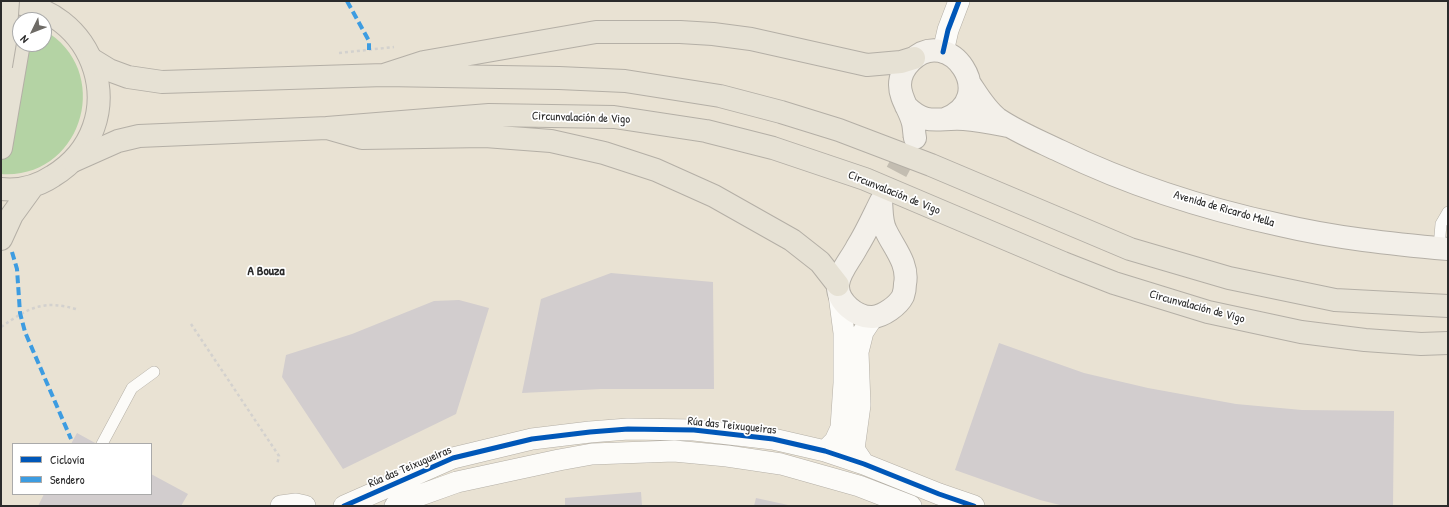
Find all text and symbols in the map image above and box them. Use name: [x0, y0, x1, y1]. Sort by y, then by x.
north arrow: [12, 12, 52, 52]
text: N: [17, 33, 31, 46]
street label: Circunvalación de Vigo: [532, 109, 630, 127]
street label: Circunvalación de Vigo: [846, 168, 942, 218]
street label: Avenida de Ricardo Mella: [1172, 188, 1276, 230]
district label: A Bouza: [247, 264, 285, 280]
street label: Circunvalación de Vigo: [1148, 287, 1246, 327]
street label: Rúa das Teixugueiras: [687, 414, 777, 438]
legend: [12, 443, 152, 495]
street label: Rúa das Teixugueiras: [366, 443, 454, 491]
text: Ciclovía: [50, 451, 84, 468]
text: Sendero: [50, 471, 85, 488]

